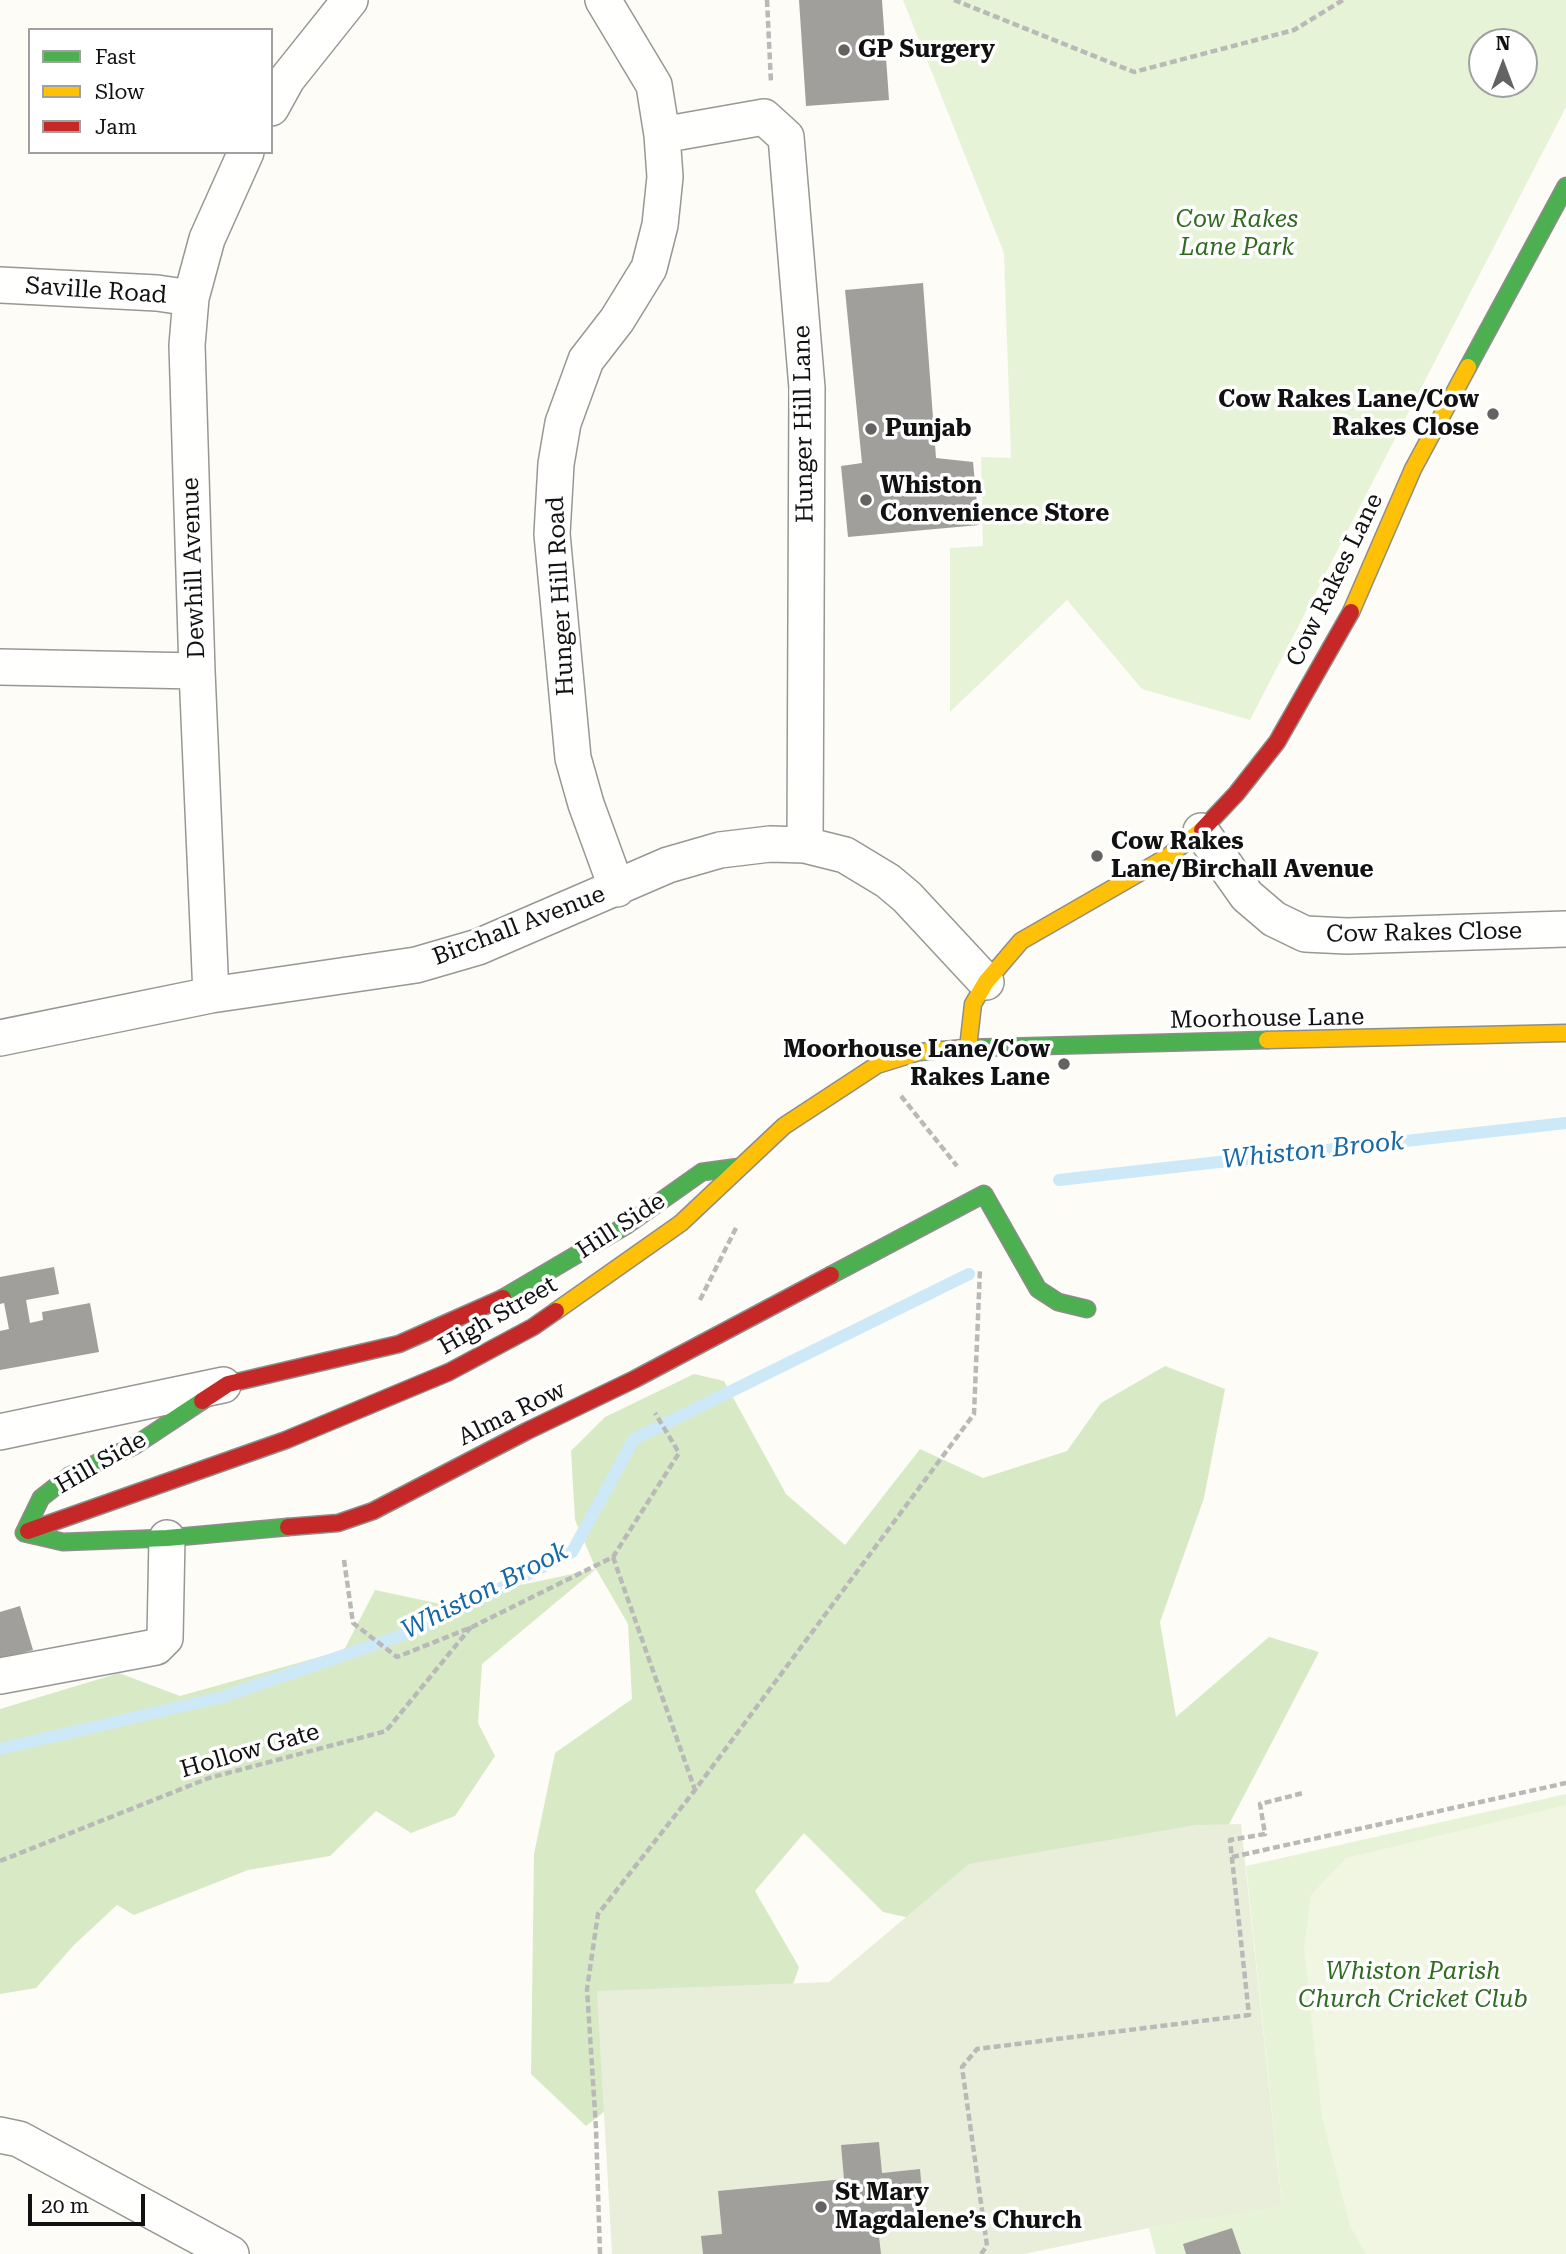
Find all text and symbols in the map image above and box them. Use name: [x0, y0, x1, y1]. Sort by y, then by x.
legend: [28, 28, 273, 154]
north arrow: [1468, 28, 1538, 98]
text: N: [1496, 32, 1510, 55]
place label: GP Surgery: [858, 36, 995, 64]
marker: GP Surgery: [836, 42, 852, 58]
text: Fast: [95, 45, 136, 69]
text: Slow: [95, 80, 144, 104]
text: Jam: [95, 115, 137, 139]
park label: Cow Rakes Lane Park: [1176, 206, 1298, 262]
street label: Saville Road: [24, 272, 168, 310]
street label: Hunger Hill Lane: [788, 325, 820, 523]
place label: Cow Rakes Lane/Cow Rakes Close: [1218, 386, 1479, 442]
marker: Cow Rakes Lane/Cow Rakes Close: [1485, 406, 1501, 422]
place label: Punjab: [885, 415, 972, 443]
marker: Punjab: [863, 421, 879, 437]
place label: Whiston Convenience Store: [880, 472, 1109, 528]
street label: Dewhill Avenue: [176, 477, 212, 659]
street label: Cow Rakes Lane: [1281, 489, 1389, 671]
marker: Whiston Convenience Store: [858, 492, 874, 508]
street label: Hunger Hill Road: [541, 495, 581, 697]
place label: Cow Rakes Lane/Birchall Avenue: [1111, 828, 1374, 884]
marker: Cow Rakes Lane/Birchall Avenue: [1089, 848, 1105, 864]
street label: Birchall Avenue: [429, 880, 609, 972]
street label: Cow Rakes Close: [1326, 917, 1522, 949]
street label: Moorhouse Lane: [1170, 1003, 1364, 1035]
place label: Moorhouse Lane/Cow Rakes Lane: [783, 1036, 1050, 1092]
marker: Moorhouse Lane/Cow Rakes Lane: [1056, 1056, 1072, 1072]
water label: Whiston Brook: [1220, 1126, 1406, 1176]
street label: Hill Side: [571, 1187, 671, 1265]
street label: High Street: [434, 1271, 562, 1361]
street label: Alma Row: [454, 1376, 570, 1452]
street label: Hill Side: [51, 1426, 151, 1500]
water label: Whiston Brook: [396, 1536, 574, 1646]
street label: Hollow Gate: [177, 1717, 323, 1785]
park label: Whiston Parish Church Cricket Club: [1298, 1958, 1528, 2014]
place label: St Mary Magdalene’s Church: [835, 2179, 1082, 2235]
scale bar: [32, 2180, 149, 2224]
text: 20 m: [41, 2194, 89, 2218]
marker: St Mary Magdalene’s Church: [813, 2199, 829, 2215]

